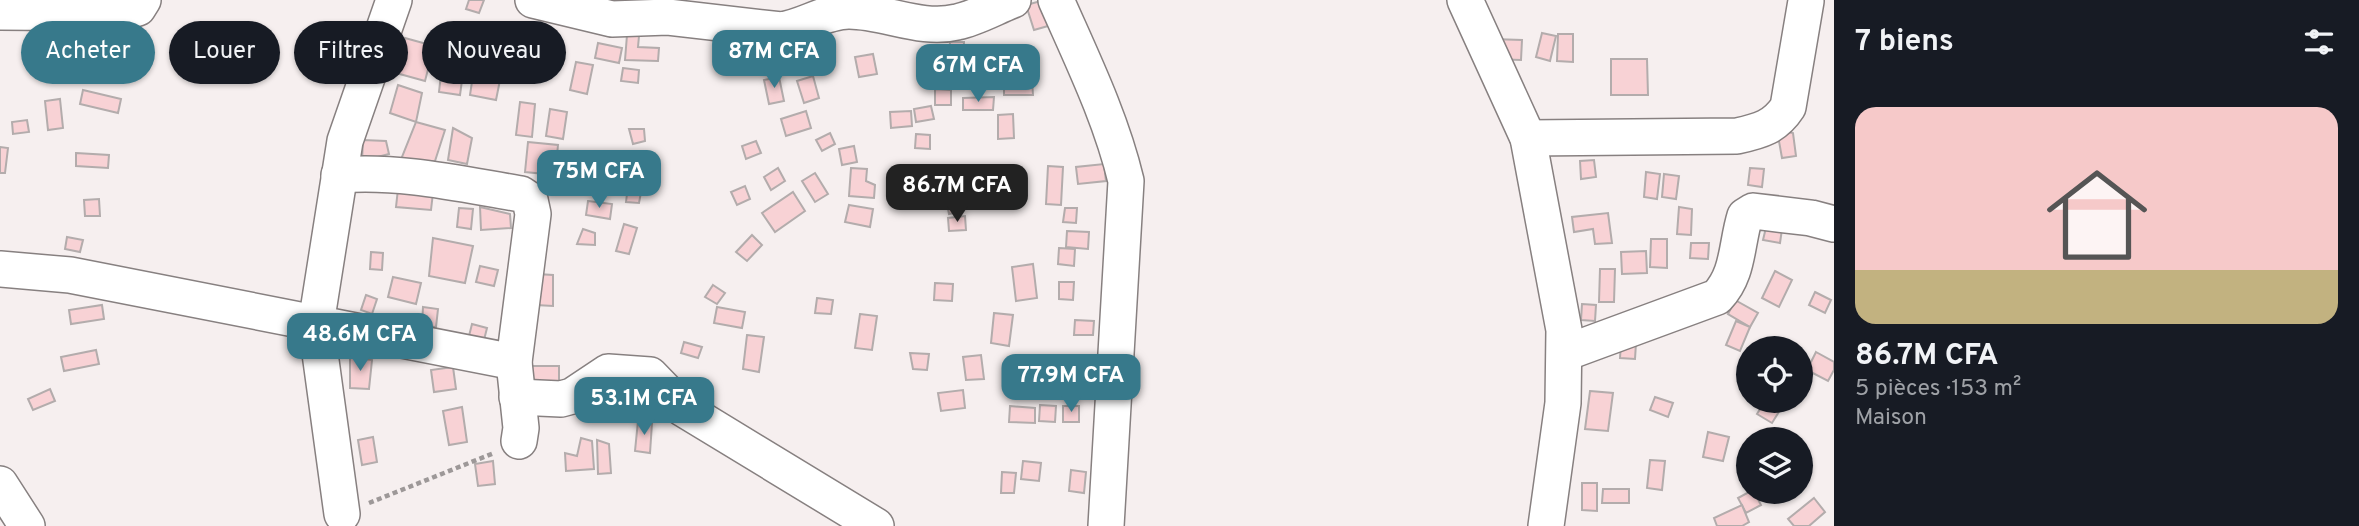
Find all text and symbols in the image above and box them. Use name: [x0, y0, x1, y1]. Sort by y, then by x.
chip: Acheter: [21, 21, 155, 84]
chip: Louer: [169, 21, 280, 84]
chip: Filtres: [294, 21, 408, 84]
chip: Nouveau: [422, 21, 566, 84]
icon: filters: [2300, 23, 2338, 61]
text: 7 biens: [1855, 24, 1954, 61]
pin: 87M CFA: [709, 31, 839, 90]
text: 87M CFA: [728, 38, 820, 67]
pin: 67M CFA: [913, 44, 1043, 104]
text: 67M CFA: [932, 52, 1024, 81]
pin: 75M CFA: [534, 150, 664, 210]
icon: home: [2034, 152, 2160, 278]
text: 75M CFA: [553, 158, 645, 187]
pin: 86.7M CFA: [877, 164, 1037, 224]
text: 86.7M CFA: [902, 172, 1012, 201]
pin: 48.6M CFA: [280, 314, 440, 373]
text: 48.6M CFA: [303, 321, 417, 350]
map controls: [1736, 336, 1813, 504]
button: locate: [1736, 336, 1813, 413]
text: 86.7M CFA: [1855, 338, 1999, 375]
pin: 77.9M CFA: [991, 354, 1151, 414]
text: 77.9M CFA: [1017, 362, 1125, 391]
text: 5 pièces · 153 m²: [1855, 375, 2021, 404]
pin: 53.1M CFA: [564, 378, 724, 437]
text: 53.1M CFA: [590, 385, 698, 414]
text: Maison: [1855, 404, 1927, 433]
button: layers: [1736, 427, 1813, 504]

